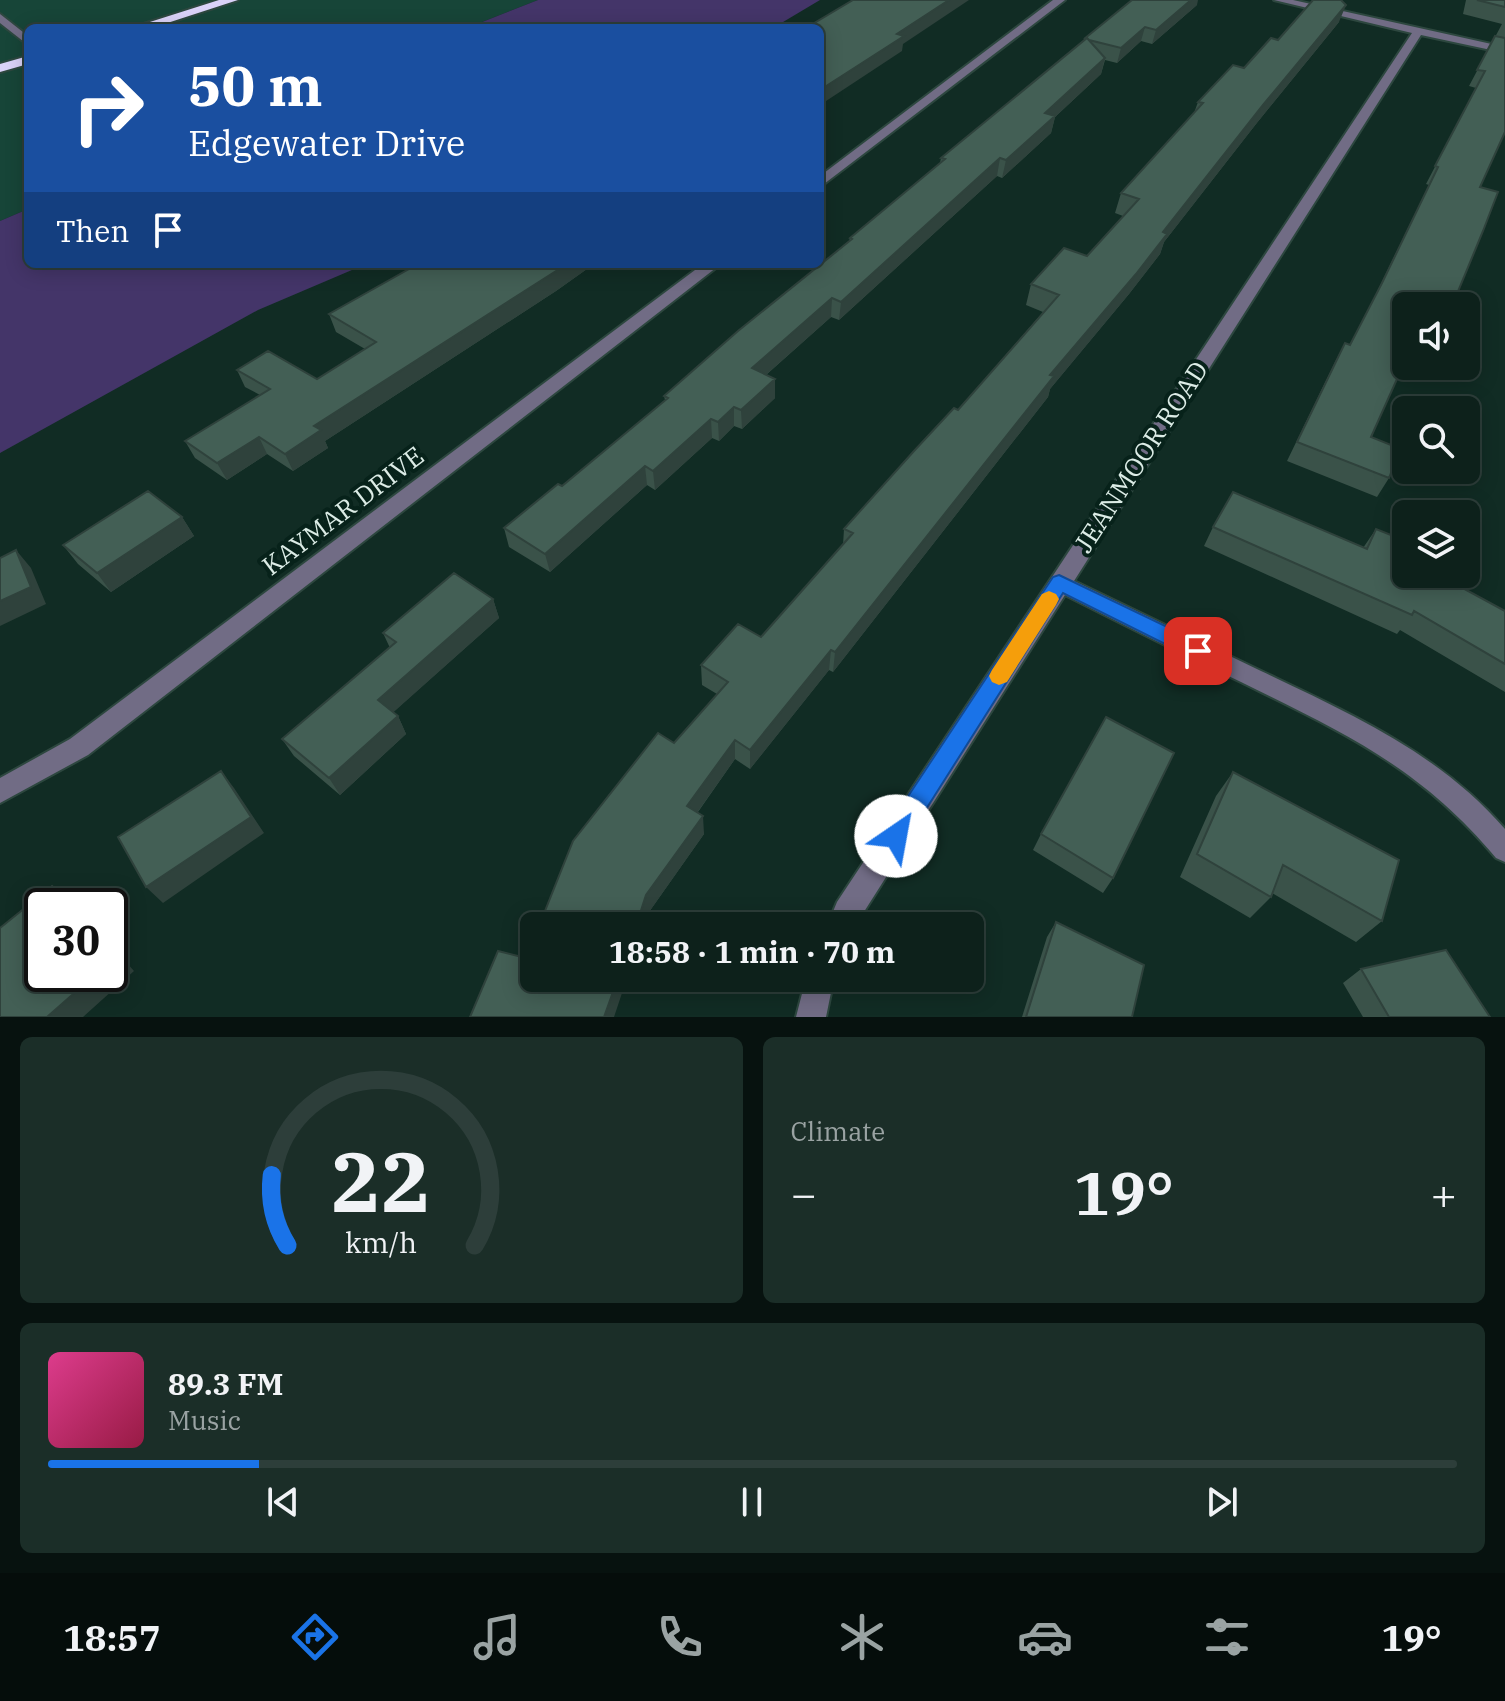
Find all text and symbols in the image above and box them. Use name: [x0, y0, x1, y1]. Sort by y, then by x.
text: 50 m: [188, 49, 323, 121]
icon: right: [56, 56, 160, 160]
text: Edgewater Drive: [188, 119, 465, 166]
icon: arrive: [146, 208, 190, 252]
text: Then: [56, 211, 130, 250]
map controls: [1392, 292, 1480, 588]
button: sound: [1392, 292, 1480, 380]
street label: JEANMOOR ROAD: [1066, 354, 1215, 559]
button: search: [1392, 396, 1480, 484]
street label: KAYMAR DRIVE: [255, 438, 430, 582]
button: layers: [1392, 500, 1480, 588]
pin: [1164, 617, 1232, 685]
icon: arrive: [1176, 629, 1220, 673]
position arrow: [854, 794, 938, 878]
speed limit sign: 30: [24, 888, 128, 992]
text: 18:58 · 1 min · 70 m: [609, 932, 895, 971]
text: Climate: [791, 1114, 885, 1148]
text: 22: [331, 1127, 431, 1235]
text: 19°: [1074, 1153, 1174, 1232]
text: −: [791, 1165, 817, 1222]
text: +: [1431, 1165, 1457, 1222]
text: km/h: [345, 1224, 417, 1261]
text: 89.3 FM: [168, 1364, 283, 1403]
text: Music: [168, 1403, 241, 1437]
icon: previous: [261, 1480, 305, 1524]
icon: pause: [730, 1480, 774, 1524]
icon: next: [1200, 1480, 1244, 1524]
icon: directions: [287, 1609, 343, 1665]
icon: music: [469, 1609, 525, 1665]
icon: phone: [652, 1609, 708, 1665]
icon: climate: [834, 1609, 890, 1665]
icon: car: [1017, 1609, 1073, 1665]
icon: filters: [1199, 1609, 1255, 1665]
text: 18:57: [63, 1614, 161, 1661]
text: 19°: [1382, 1614, 1442, 1661]

